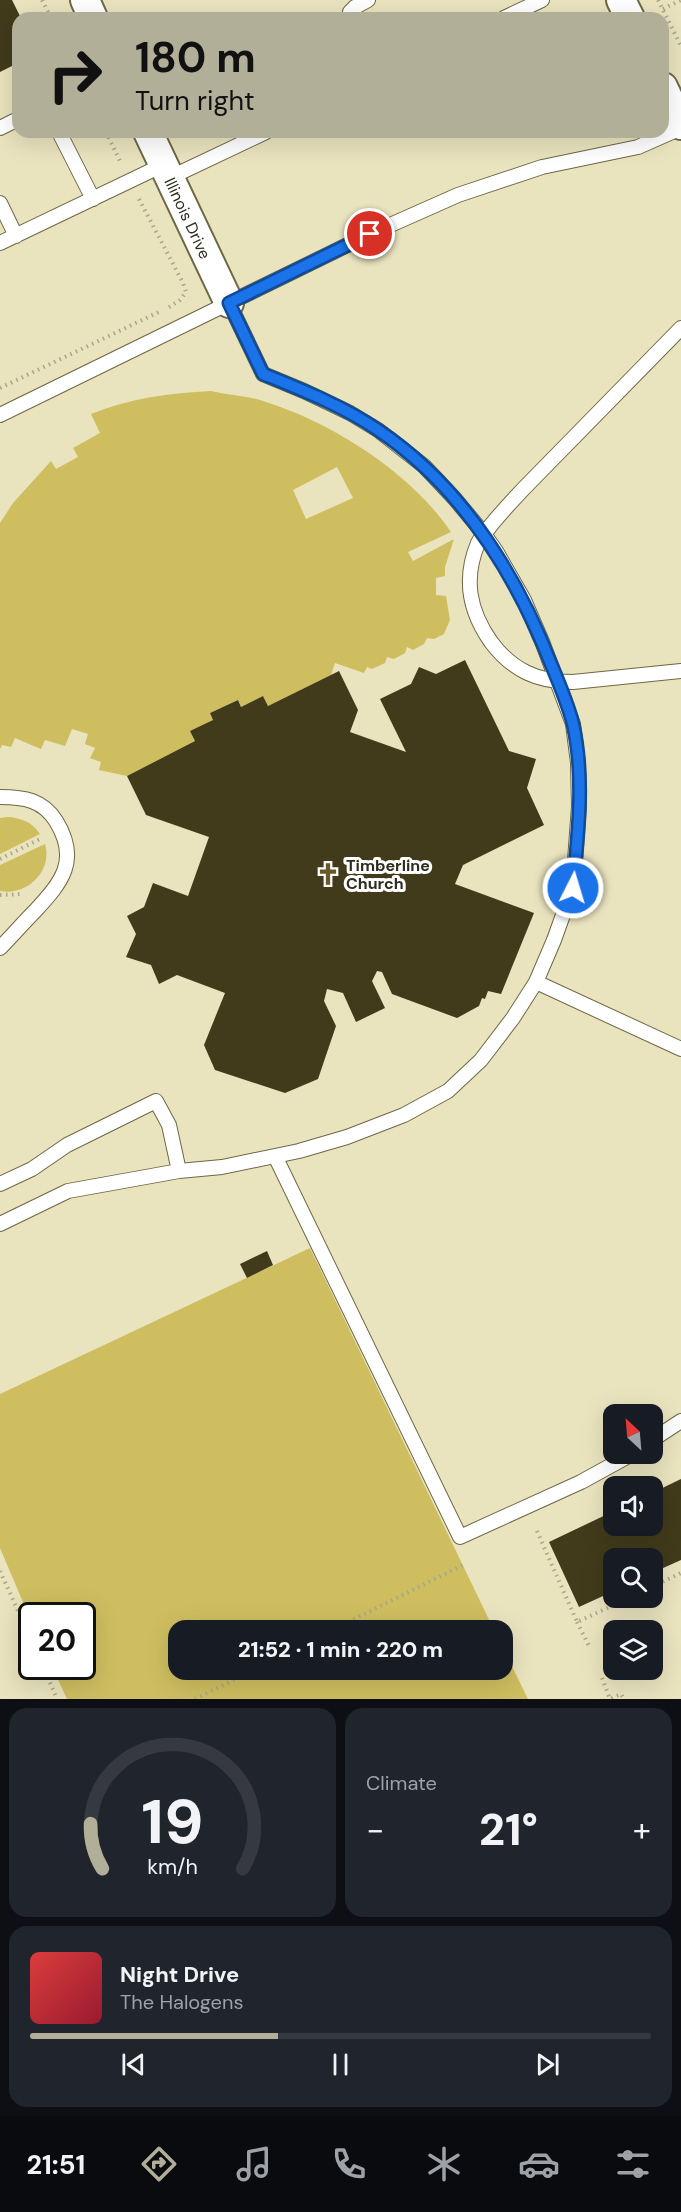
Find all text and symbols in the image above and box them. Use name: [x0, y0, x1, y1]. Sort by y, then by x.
text: 180 m: [135, 30, 256, 85]
icon: right: [36, 36, 114, 114]
text: Turn right: [135, 83, 255, 118]
street label: Illinois Drive: [160, 174, 216, 262]
pin: [344, 208, 395, 259]
icon: arrive: [353, 217, 386, 250]
place label: Timberline Church: [346, 855, 430, 894]
position arrow: [541, 856, 605, 920]
church icon: Timberline Church: [315, 861, 341, 887]
north arrow: [603, 1404, 663, 1464]
map controls: [603, 1404, 663, 1680]
button: sound: [603, 1476, 663, 1536]
button: search: [603, 1548, 663, 1608]
speed limit sign: 20: [18, 1602, 96, 1680]
button: layers: [603, 1620, 663, 1680]
text: 21:52 · 1 min · 220 m: [238, 1635, 443, 1664]
text: Climate: [366, 1770, 437, 1796]
text: 19: [141, 1781, 204, 1862]
text: 21°: [479, 1800, 538, 1859]
text: −: [366, 1808, 384, 1851]
text: +: [633, 1808, 651, 1851]
text: km/h: [147, 1854, 198, 1882]
text: Night Drive: [120, 1960, 239, 1989]
text: The Halogens: [120, 1989, 243, 2015]
icon: previous: [117, 2048, 150, 2081]
icon: pause: [324, 2048, 357, 2081]
icon: next: [531, 2048, 564, 2081]
icon: directions: [138, 2143, 180, 2185]
icon: music: [233, 2143, 275, 2185]
icon: phone: [328, 2143, 370, 2185]
icon: climate: [423, 2143, 465, 2185]
icon: car: [518, 2143, 560, 2185]
icon: filters: [612, 2143, 654, 2185]
text: 21:51: [26, 2147, 85, 2182]

